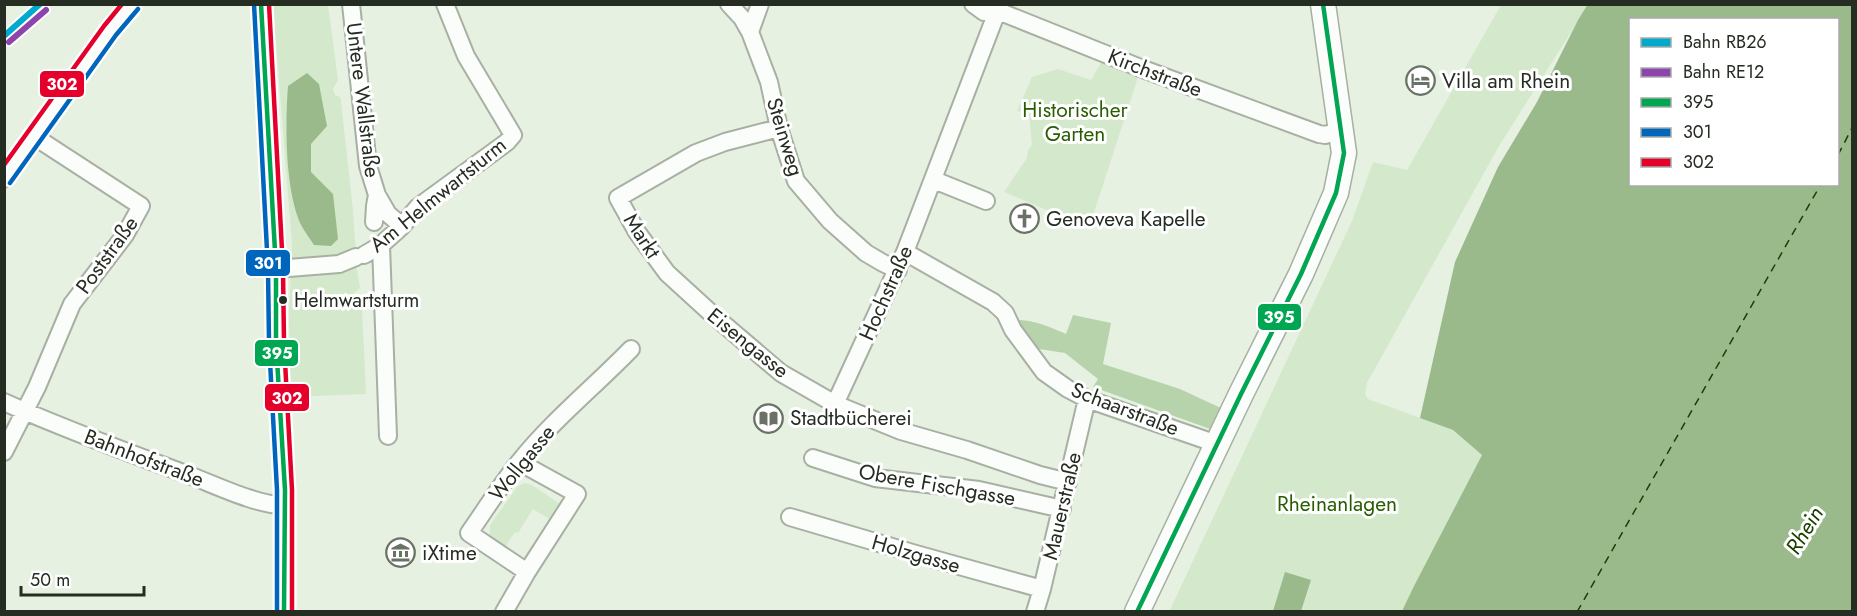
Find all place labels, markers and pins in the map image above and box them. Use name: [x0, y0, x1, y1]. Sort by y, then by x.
hotel icon: Villa am Rhein: [1405, 65, 1437, 97]
place label: Villa am Rhein: [1442, 66, 1570, 96]
church icon: Genoveva Kapelle: [1009, 203, 1041, 235]
place label: Genoveva Kapelle: [1046, 204, 1206, 234]
place label: Helmwartsturm: [294, 286, 419, 315]
marker: Helmwartsturm: [277, 294, 289, 306]
library icon: Stadtbücherei: [753, 402, 785, 434]
place label: Stadtbücherei: [790, 403, 912, 433]
museum icon: iXtime: [385, 537, 417, 569]
place label: iXtime: [422, 538, 477, 568]

